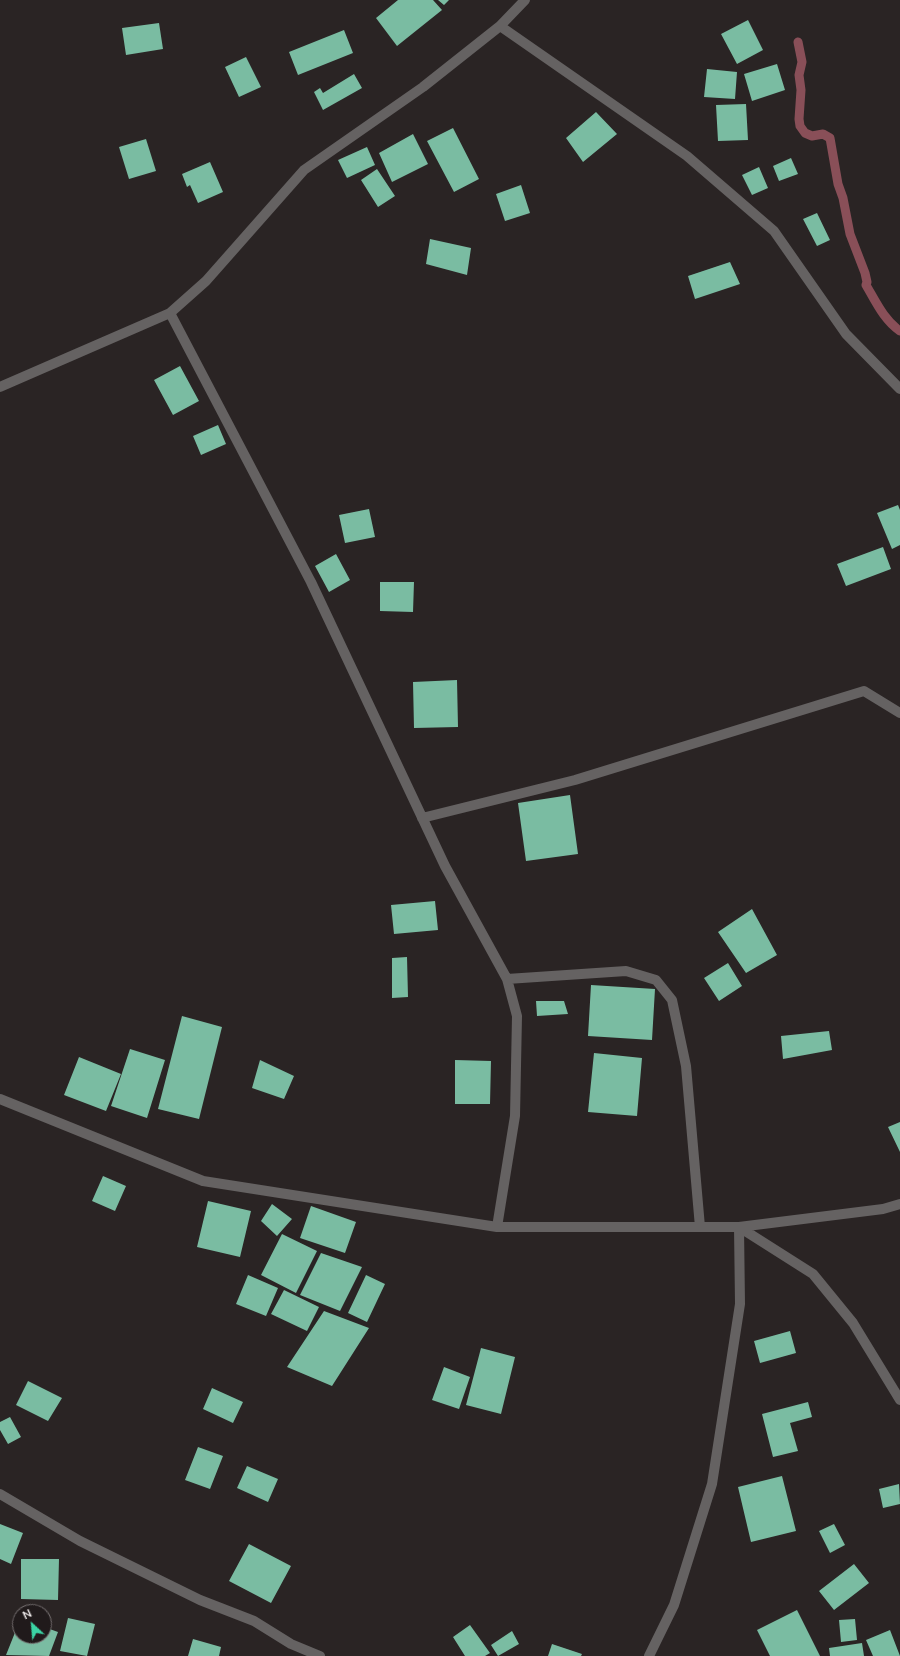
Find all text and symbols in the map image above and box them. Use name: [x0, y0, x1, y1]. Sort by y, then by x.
north arrow: [12, 1604, 52, 1644]
text: N: [20, 1606, 34, 1622]

